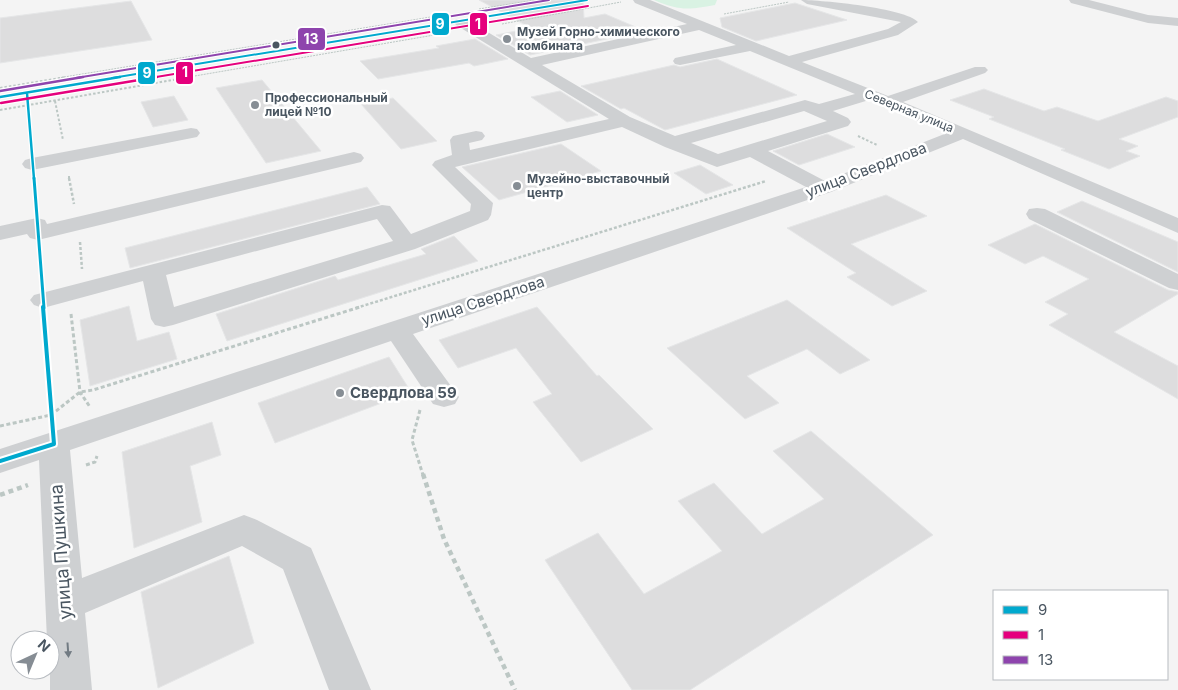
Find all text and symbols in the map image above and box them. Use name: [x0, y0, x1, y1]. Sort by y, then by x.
line badge: 9: [431, 12, 450, 36]
line badge: 1: [469, 12, 488, 36]
text: 9: [435, 15, 445, 32]
text: 1: [475, 15, 481, 32]
place label: Музей Горно-химического комбината: [517, 24, 680, 53]
line badge: 13: [297, 27, 326, 51]
text: 13: [303, 30, 319, 47]
marker: Музей Горно-химического комбината: [501, 33, 513, 45]
unlabelled marker: [271, 40, 281, 50]
line badge: 9: [137, 61, 156, 85]
line badge: 1: [175, 61, 194, 85]
text: 1: [182, 63, 188, 80]
text: 9: [142, 64, 152, 81]
street label: Северная улица: [862, 86, 956, 135]
place label: Профессиональный лицей №10: [265, 90, 388, 119]
marker: Профессиональный лицей №10: [249, 99, 261, 111]
street label: улица Свердлова: [803, 138, 929, 201]
place label: Музейно-выставочный центр: [527, 171, 669, 200]
marker: Музейно-выставочный центр: [511, 180, 523, 192]
street label: улица Свердлова: [419, 272, 547, 329]
place label: Свердлова 59: [350, 383, 457, 402]
marker: Свердлова 59: [334, 387, 346, 399]
street label: улица Пушкина: [45, 484, 76, 620]
legend: [993, 590, 1168, 680]
text: 9: [1038, 600, 1047, 619]
text: 1: [1038, 625, 1044, 644]
north arrow: [10, 630, 60, 680]
text: N: [35, 635, 54, 655]
one-way arrow: [65, 642, 73, 658]
text: 13: [1038, 650, 1053, 669]

